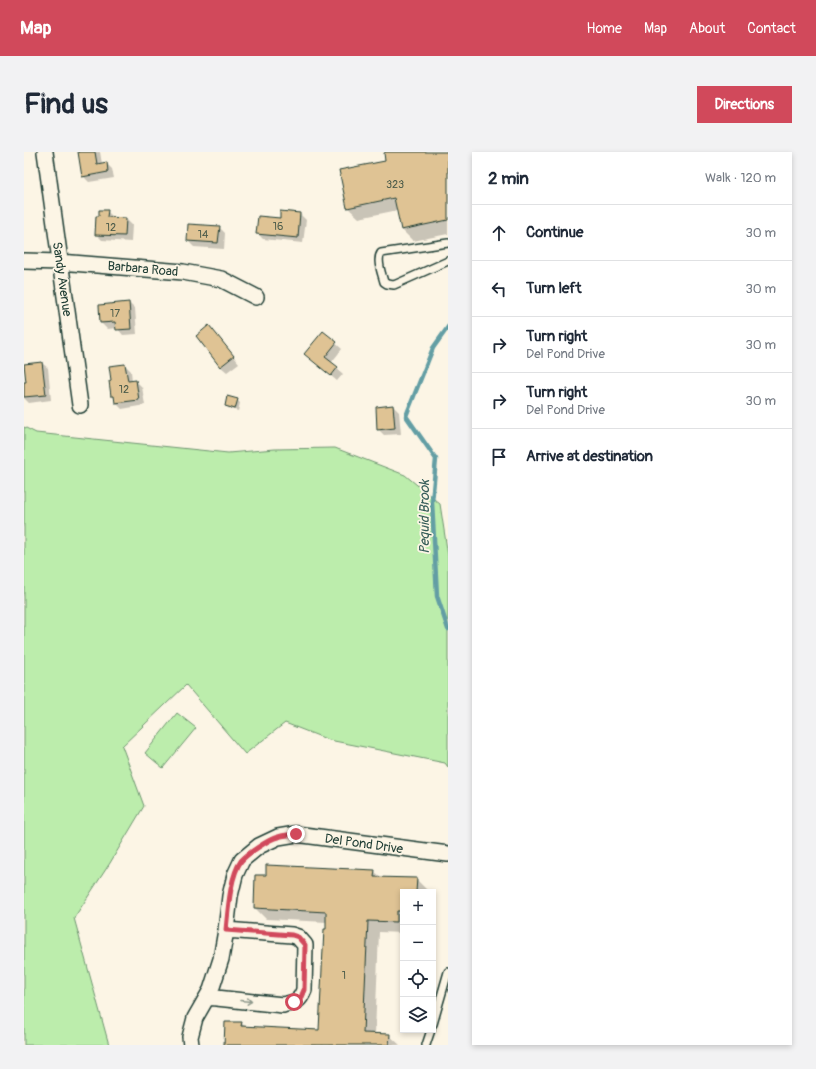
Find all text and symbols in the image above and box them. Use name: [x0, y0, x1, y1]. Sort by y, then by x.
text: Map: [20, 16, 51, 40]
text: Home: [587, 20, 622, 37]
text: Map: [644, 20, 667, 37]
text: About: [689, 20, 725, 37]
text: Contact: [747, 20, 796, 37]
button: Directions: [697, 86, 792, 123]
text: Find us: [24, 87, 108, 122]
text: 2 min: [488, 168, 529, 189]
text: Walk · 120 m: [705, 170, 776, 186]
house number: 323: [386, 178, 404, 191]
house number: 16: [273, 220, 283, 233]
house number: 12: [106, 221, 116, 234]
icon: ahead: [488, 222, 510, 244]
text: Continue: [526, 223, 584, 242]
text: 30 m: [746, 225, 776, 241]
house number: 14: [198, 228, 209, 241]
street label: Sandy Avenue: [49, 241, 75, 318]
street label: Barbara Road: [107, 258, 179, 280]
icon: left: [488, 278, 510, 300]
text: Turn left: [526, 279, 582, 298]
text: 30 m: [746, 281, 776, 297]
house number: 17: [110, 307, 120, 320]
text: Turn right: [526, 327, 587, 346]
icon: right: [488, 334, 510, 356]
text: 30 m: [746, 337, 776, 353]
text: Del Pond Drive: [526, 346, 605, 362]
house number: 12: [119, 383, 129, 396]
text: Turn right: [526, 383, 587, 402]
icon: right: [488, 390, 510, 412]
text: 30 m: [746, 393, 776, 409]
text: Del Pond Drive: [526, 402, 605, 418]
icon: arrive: [488, 446, 510, 468]
text: Arrive at destination: [526, 447, 653, 466]
water label: Pequid Brook: [416, 479, 433, 554]
route end: [287, 825, 305, 843]
street label: Del Pond Drive: [324, 831, 405, 857]
map controls: [400, 889, 436, 1033]
button: +: [400, 889, 436, 925]
button: −: [400, 925, 436, 961]
button: locate: [400, 961, 436, 997]
house number: 1: [342, 969, 346, 982]
route start: [285, 993, 303, 1011]
one-way arrow: [239, 997, 252, 1005]
button: layers: [400, 997, 436, 1033]

